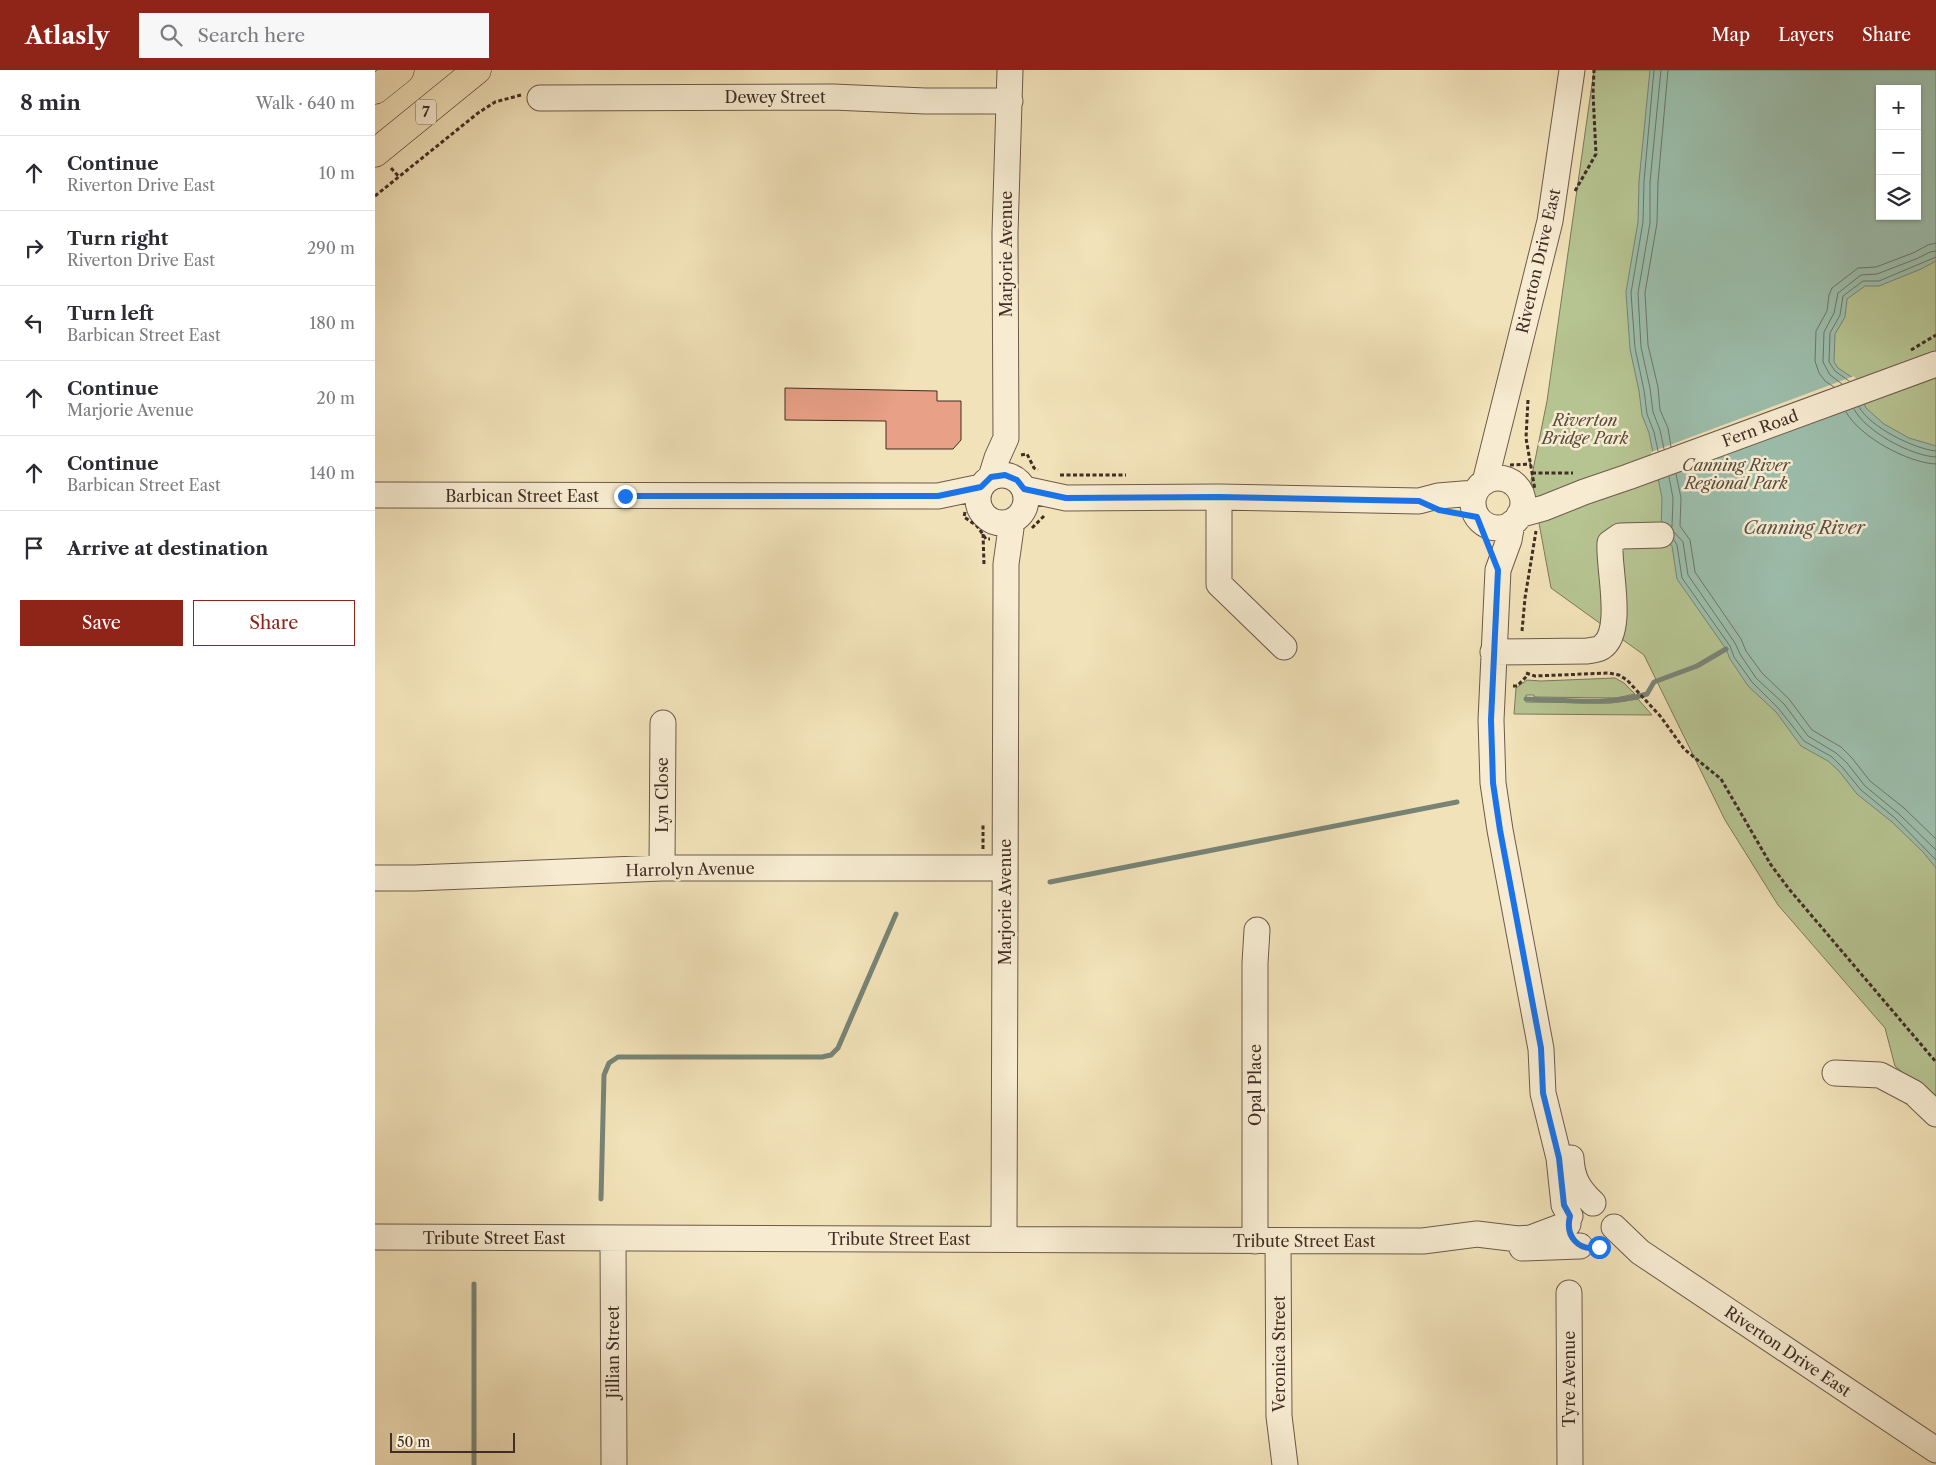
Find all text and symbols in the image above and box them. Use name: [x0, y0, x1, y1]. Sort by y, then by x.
search box: [139, 13, 489, 58]
text: Atlasly: [25, 21, 109, 50]
icon: search: [157, 21, 185, 49]
text: Search here: [197, 24, 305, 47]
text: Map: [1712, 24, 1750, 46]
text: Layers: [1778, 24, 1834, 46]
text: Share: [1862, 24, 1911, 46]
map controls: [1876, 85, 1921, 220]
button: +: [1876, 85, 1921, 130]
street label: Dewey Street: [724, 87, 826, 107]
text: 8 min: [20, 90, 81, 115]
text: Walk · 640 m: [256, 93, 355, 113]
road number: 7: [416, 100, 436, 124]
button: −: [1876, 130, 1921, 175]
text: Continue: [67, 152, 159, 175]
icon: ahead: [20, 159, 48, 187]
text: 10 m: [319, 163, 355, 183]
text: Riverton Drive East: [67, 175, 215, 195]
button: layers: [1876, 175, 1921, 220]
street label: Riverton Drive East: [1512, 186, 1564, 335]
street label: Marjorie Avenue: [996, 191, 1016, 317]
text: Turn right: [67, 227, 168, 250]
icon: right: [20, 234, 48, 262]
text: 290 m: [307, 238, 355, 258]
text: Riverton Drive East: [67, 250, 215, 270]
text: Turn left: [67, 302, 154, 325]
icon: left: [20, 309, 48, 337]
text: 180 m: [309, 313, 355, 333]
text: Barbican Street East: [67, 325, 221, 345]
text: Continue: [67, 377, 159, 400]
icon: ahead: [20, 384, 48, 412]
text: 20 m: [316, 388, 355, 408]
text: Marjorie Avenue: [67, 400, 194, 420]
street label: Fern Road: [1719, 405, 1801, 451]
park label: Riverton Bridge Park: [1540, 410, 1629, 448]
text: Continue: [67, 452, 159, 475]
park label: Canning River Regional Park: [1682, 455, 1792, 493]
icon: ahead: [20, 459, 48, 487]
text: 140 m: [310, 463, 355, 483]
text: Barbican Street East: [67, 475, 221, 495]
route end: [614, 485, 637, 508]
street label: Barbican Street East: [445, 486, 599, 506]
water label: Canning River: [1743, 517, 1866, 539]
icon: arrive: [20, 534, 48, 562]
text: Arrive at destination: [67, 537, 268, 560]
button: Save: [20, 600, 183, 646]
button: Share: [193, 600, 355, 646]
street label: Lyn Close: [652, 757, 672, 833]
street label: Marjorie Avenue: [995, 839, 1015, 965]
street label: Harrolyn Avenue: [625, 858, 755, 880]
street label: Opal Place: [1245, 1044, 1265, 1126]
street label: Tribute Street East: [423, 1228, 566, 1248]
street label: Tribute Street East: [828, 1229, 971, 1249]
street label: Tribute Street East: [1233, 1231, 1376, 1251]
route start: [1588, 1236, 1611, 1259]
street label: Veronica Street: [1269, 1295, 1289, 1413]
street label: Riverton Drive East: [1721, 1301, 1855, 1401]
street label: Jillian Street: [603, 1305, 623, 1402]
street label: Tyre Avenue: [1559, 1331, 1579, 1427]
scale bar: [390, 1430, 515, 1453]
text: 50 m: [397, 1433, 430, 1451]

